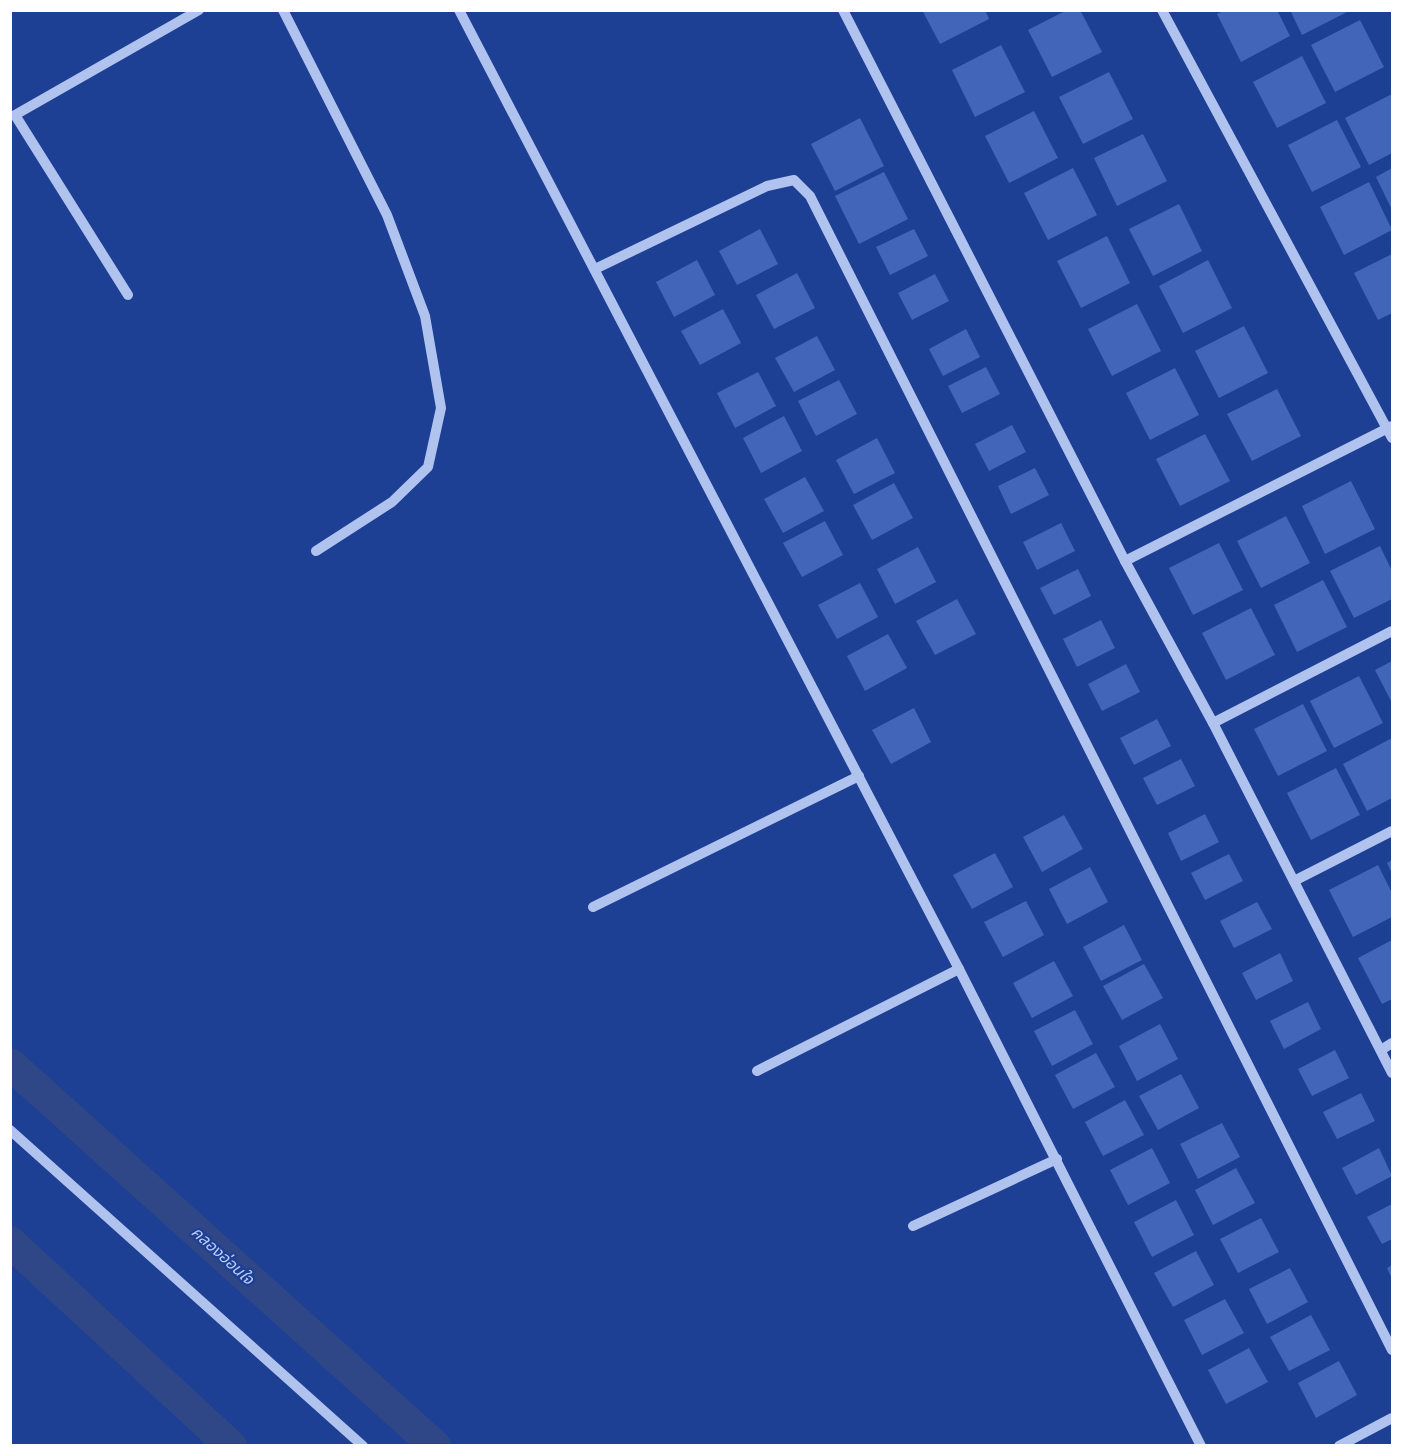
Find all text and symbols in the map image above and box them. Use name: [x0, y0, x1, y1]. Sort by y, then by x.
water label: คลองอ่อนใจ: [187, 1222, 259, 1289]

